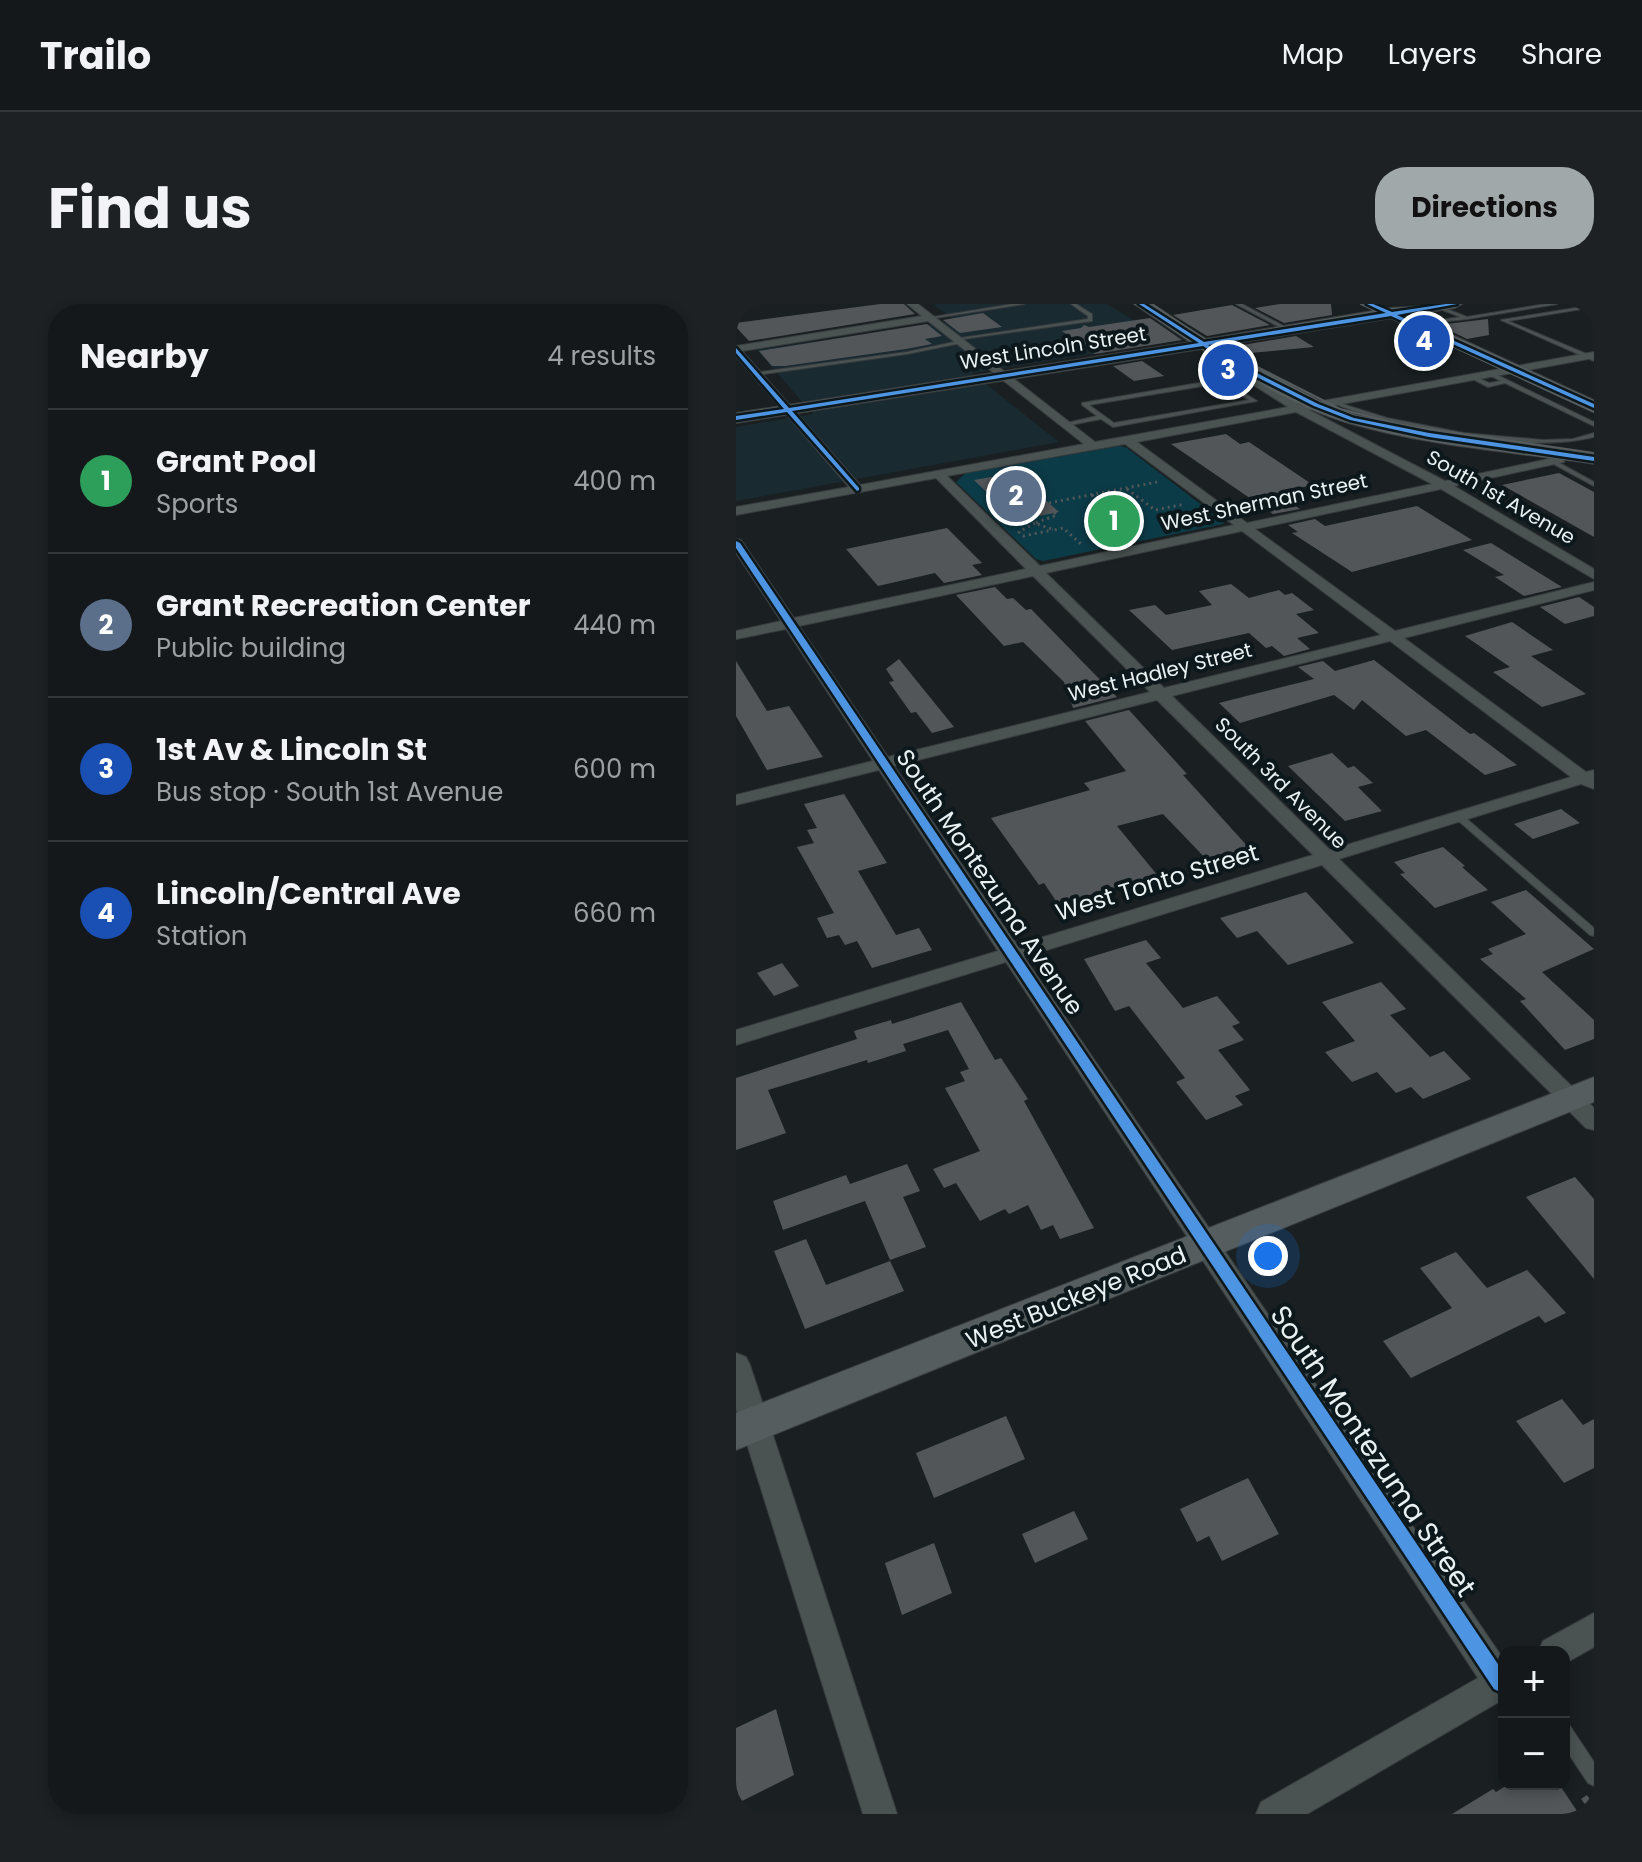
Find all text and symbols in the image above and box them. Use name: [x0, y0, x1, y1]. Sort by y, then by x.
text: Trailo: [40, 29, 151, 82]
text: Map: [1282, 35, 1344, 74]
text: Layers: [1388, 35, 1477, 74]
text: Share: [1521, 35, 1602, 74]
button: Directions: [1375, 167, 1594, 249]
text: Find us: [48, 169, 252, 248]
pin: 4: [1398, 311, 1450, 371]
street label: West Lincoln Street: [958, 319, 1148, 377]
text: Nearby: [80, 332, 209, 380]
text: 4 results: [547, 338, 656, 374]
pin: 3: [1202, 340, 1254, 400]
text: Grant Pool: [156, 440, 317, 483]
street label: South 1st Avenue: [1422, 443, 1580, 551]
text: 1: [101, 463, 111, 499]
text: 400 m: [573, 463, 656, 499]
pin: 2: [990, 466, 1042, 526]
street label: West Sherman Street: [1158, 466, 1370, 538]
text: Sports: [156, 486, 238, 522]
pin: 1: [1088, 491, 1140, 551]
text: Grant Recreation Center: [156, 584, 531, 627]
text: 2: [99, 607, 113, 643]
text: 440 m: [573, 607, 656, 643]
text: Public building: [156, 630, 346, 666]
street label: West Hadley Street: [1065, 636, 1255, 708]
street label: South 3rd Avenue: [1209, 711, 1353, 855]
text: 1st Av & Lincoln St: [156, 728, 427, 771]
street label: South Montezuma Avenue: [889, 743, 1091, 1021]
text: 3: [98, 751, 114, 787]
text: 600 m: [573, 751, 656, 787]
text: Bus stop · South 1st Avenue: [156, 774, 503, 810]
street label: West Tonto Street: [1052, 835, 1262, 929]
text: Lincoln/Central Ave: [156, 872, 461, 915]
text: 4: [97, 895, 115, 931]
text: 660 m: [573, 895, 656, 931]
text: Station: [156, 918, 247, 954]
your location: [1248, 1236, 1288, 1276]
street label: West Buckeye Road: [961, 1238, 1191, 1356]
street label: South Montezuma Street: [1261, 1298, 1485, 1604]
map controls: [1498, 1646, 1570, 1790]
button: +: [1498, 1646, 1570, 1718]
button: −: [1498, 1718, 1570, 1790]

